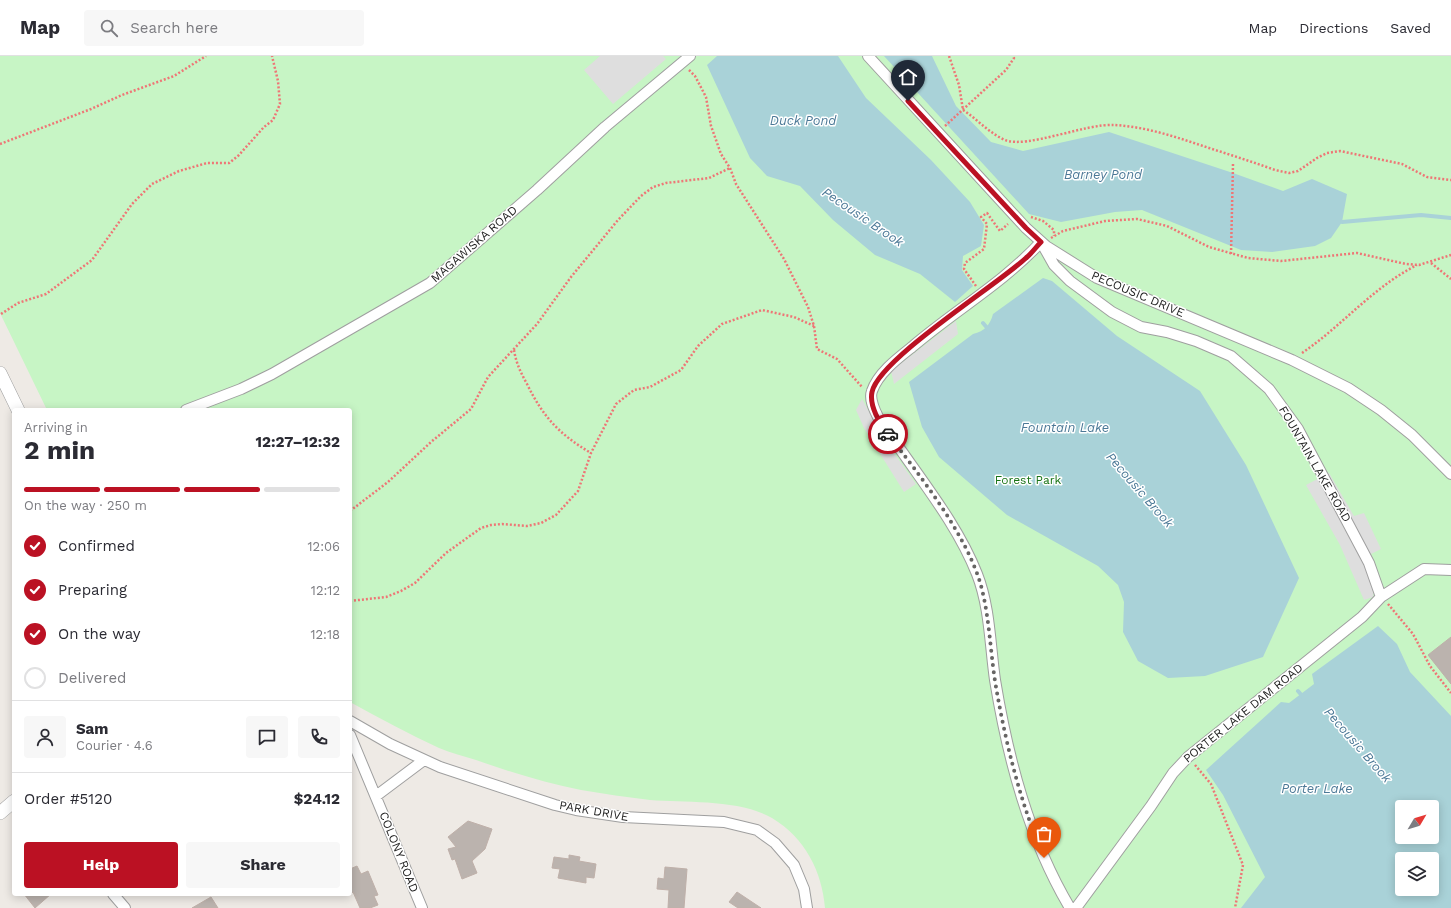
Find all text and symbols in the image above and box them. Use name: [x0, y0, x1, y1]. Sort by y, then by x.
search box: [84, 10, 364, 46]
text: Map: [20, 16, 60, 39]
icon: search: [98, 17, 120, 39]
text: Search here: [130, 19, 218, 37]
text: Map: [1249, 20, 1277, 36]
text: Directions: [1299, 20, 1368, 36]
text: Saved: [1390, 20, 1431, 36]
pin: [891, 60, 925, 101]
icon: home: [897, 66, 919, 88]
water label: Duck Pond: [770, 113, 837, 128]
water label: Barney Pond: [1064, 167, 1143, 182]
water label: Pecousic Brook: [820, 184, 907, 250]
street label: MAGAWISKA ROAD: [428, 203, 520, 285]
street label: PECOUSIC DRIVE: [1089, 268, 1187, 320]
street label: FOUNTAIN LAKE ROAD: [1276, 403, 1354, 525]
courier: [868, 414, 908, 454]
text: Arriving in: [24, 420, 88, 435]
water label: Fountain Lake: [1021, 420, 1109, 435]
icon: car: [877, 423, 899, 445]
text: 12:27–12:32: [256, 433, 340, 451]
text: 2 min: [24, 435, 95, 465]
water label: Pecousic Brook: [1103, 449, 1177, 531]
park label: Forest Park: [995, 473, 1062, 487]
text: On the way · 250 m: [24, 498, 147, 513]
icon: check: [24, 535, 46, 557]
text: Confirmed: [58, 537, 135, 555]
text: 12:06: [308, 539, 340, 554]
icon: check: [24, 579, 46, 601]
text: Preparing: [58, 581, 127, 599]
text: 12:12: [311, 583, 340, 598]
icon: check: [24, 623, 46, 645]
text: On the way: [58, 625, 140, 643]
text: 12:18: [310, 627, 340, 642]
street label: PORTER LAKE DAM ROAD: [1180, 660, 1306, 766]
text: Delivered: [58, 669, 126, 687]
water label: Pecousic Brook: [1321, 704, 1395, 786]
button: person: [24, 716, 66, 758]
button: chat: [246, 716, 288, 758]
button: phone: [298, 716, 340, 758]
text: Sam: [76, 720, 108, 738]
text: Courier · 4.6: [76, 738, 153, 753]
water label: Porter Lake: [1281, 781, 1353, 796]
text: Order #5120: [24, 790, 112, 808]
text: $24.12: [294, 790, 340, 808]
street label: PARK DRIVE: [558, 798, 630, 824]
north arrow: [1395, 800, 1439, 844]
map controls: [1395, 800, 1439, 896]
street label: COLONY ROAD: [376, 810, 422, 894]
pin: [1027, 817, 1061, 858]
icon: bag: [1033, 823, 1055, 845]
button: Help: [24, 842, 178, 888]
button: Share: [186, 842, 340, 888]
button: layers: [1395, 852, 1439, 896]

